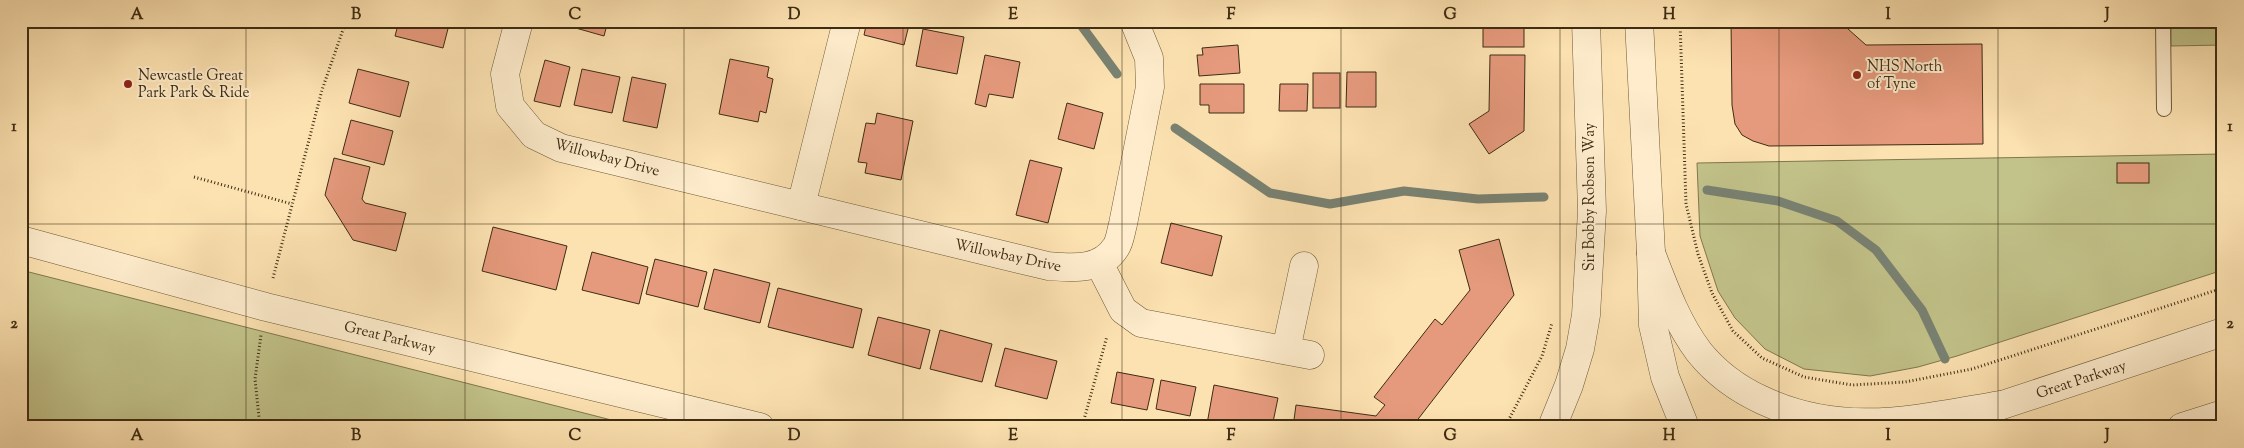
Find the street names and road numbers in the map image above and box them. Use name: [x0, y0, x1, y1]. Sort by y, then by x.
street label: Sir Bobby Robson Way: [1580, 122, 1601, 271]
street label: Willowbay Drive: [551, 134, 662, 183]
street label: Willowbay Drive: [952, 235, 1063, 278]
street label: Great Parkway: [342, 317, 438, 360]
street label: Great Parkway: [2034, 356, 2130, 405]

